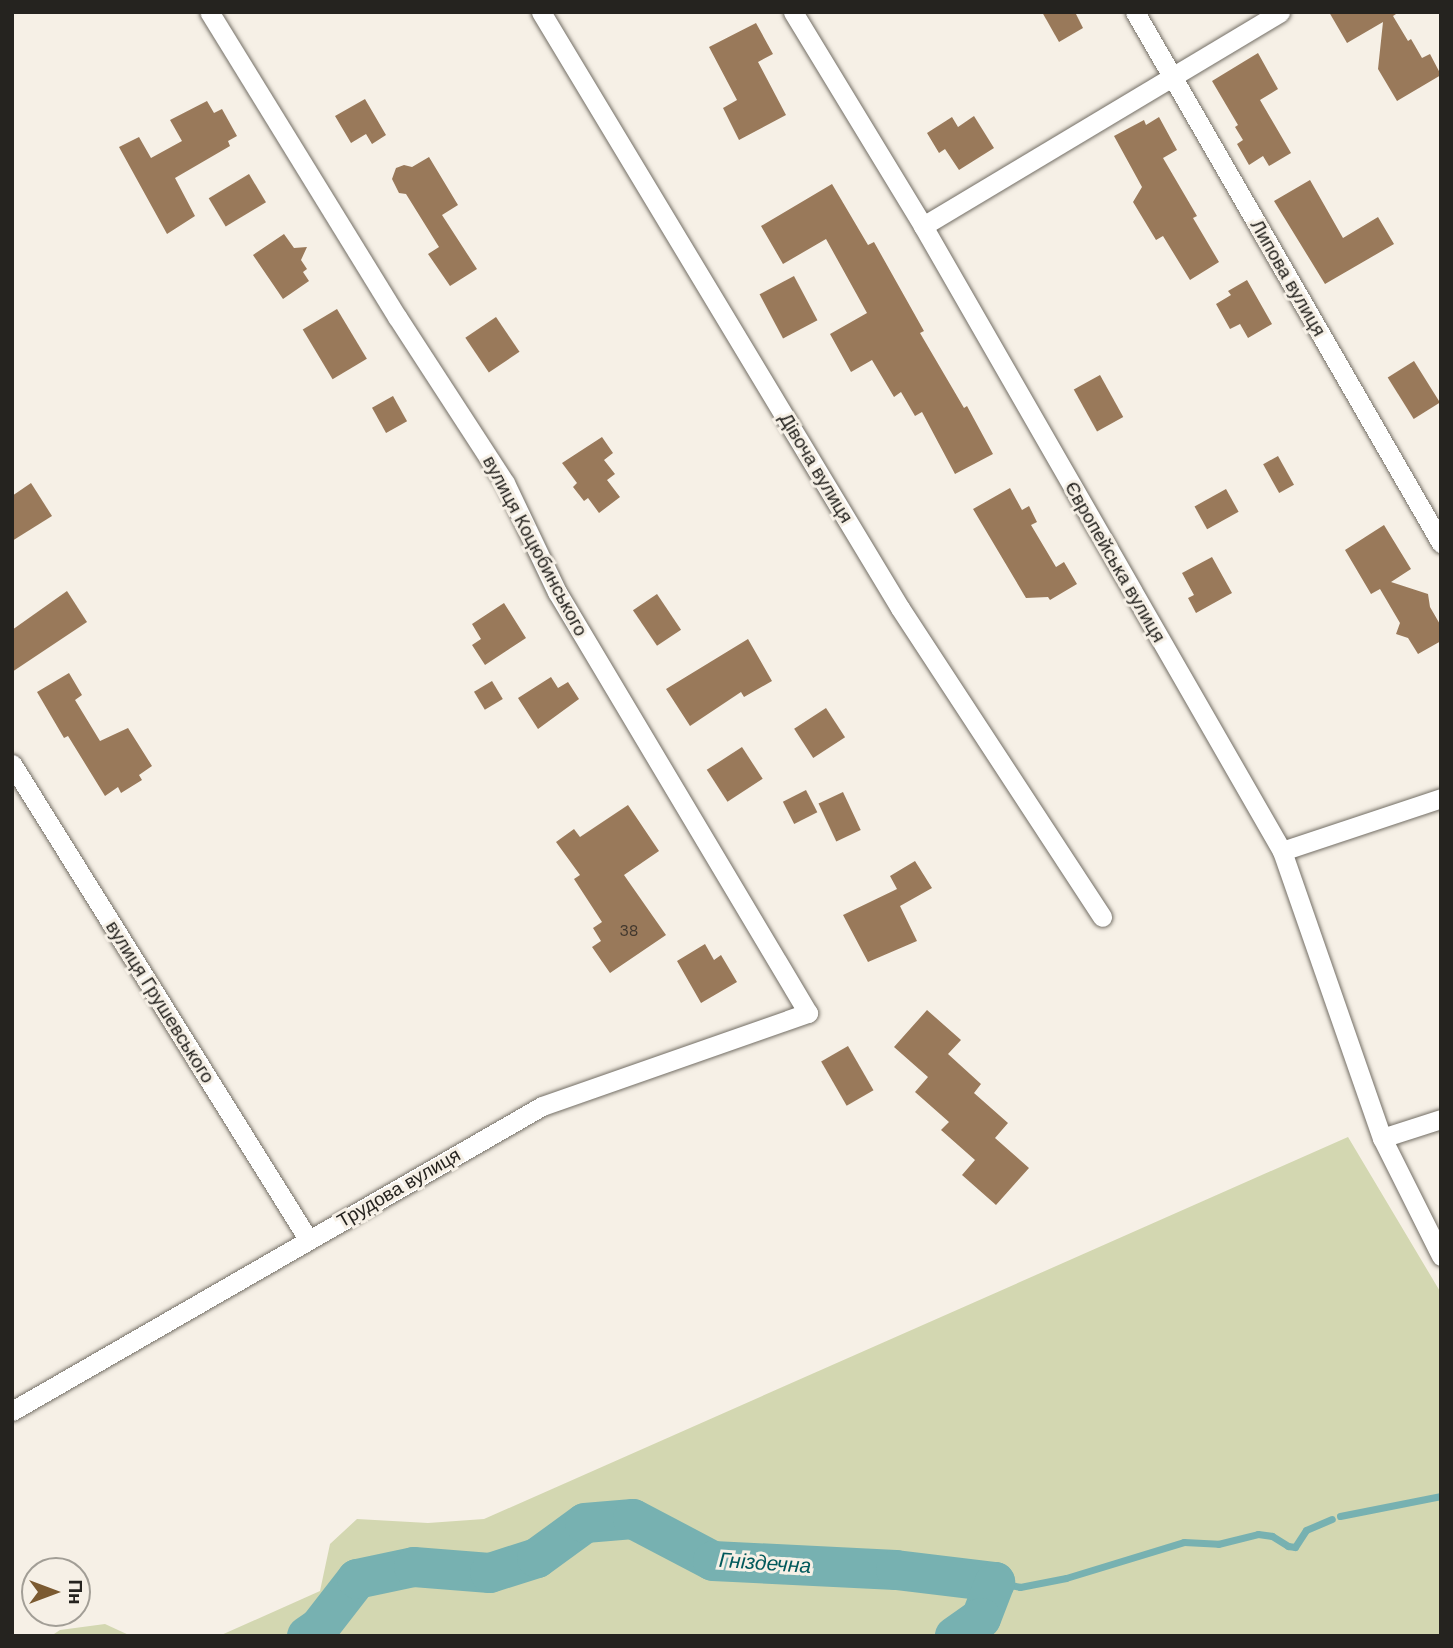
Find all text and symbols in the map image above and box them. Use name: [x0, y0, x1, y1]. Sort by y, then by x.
street label: Липова вулиця: [1245, 216, 1331, 340]
street label: Дівоча вулиця: [774, 409, 858, 527]
street label: вулиця Коцюбинського: [478, 452, 592, 640]
street label: Європейська вулиця: [1060, 478, 1170, 646]
street label: вулиця Грушевського: [101, 917, 219, 1087]
house number: 38: [619, 921, 639, 941]
street label: Трудова вулиця: [333, 1143, 465, 1233]
water label: Гніздечна: [718, 1547, 812, 1579]
north arrow: [21, 1557, 91, 1627]
text: Пн: [63, 1579, 88, 1605]

